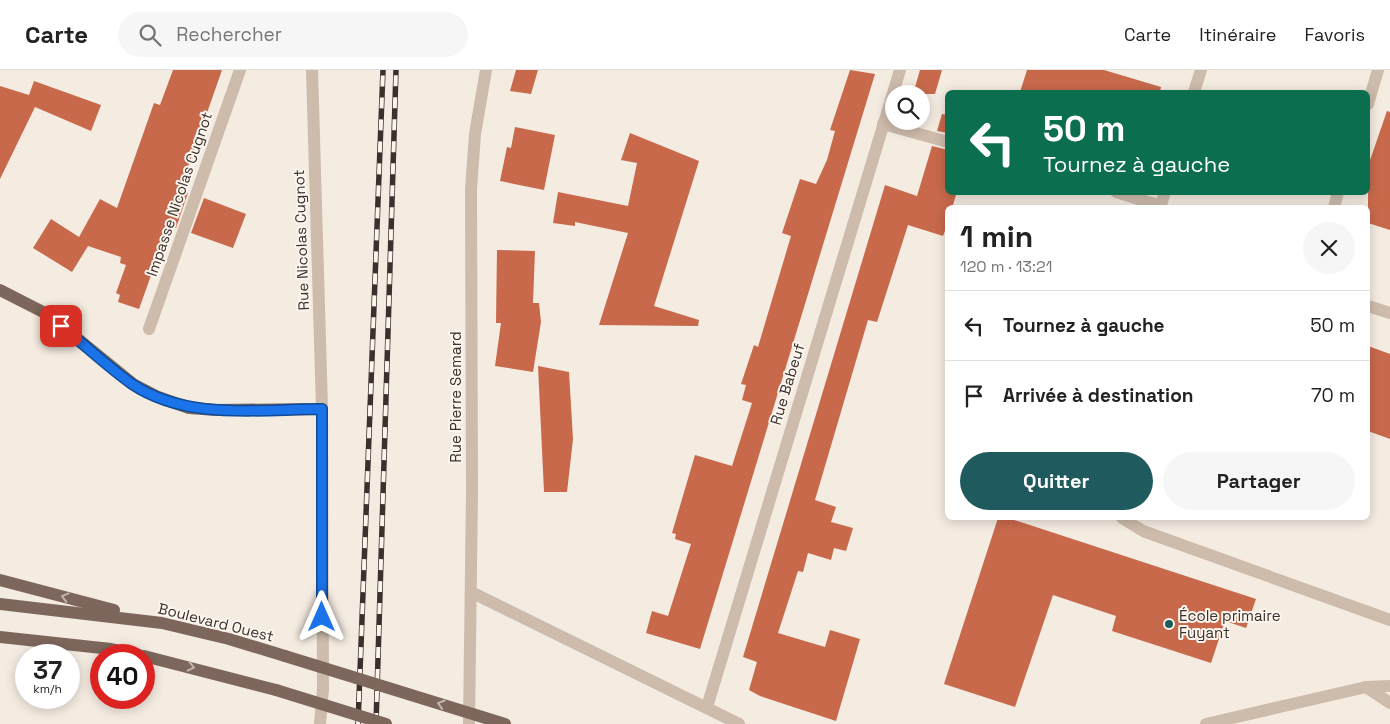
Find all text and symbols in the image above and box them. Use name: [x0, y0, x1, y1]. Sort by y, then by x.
search box: [118, 12, 468, 57]
text: Carte: [25, 19, 88, 50]
icon: search: [136, 21, 164, 49]
text: Rechercher: [176, 22, 282, 47]
text: Carte: [1124, 23, 1171, 46]
text: Itinéraire: [1199, 23, 1276, 46]
text: Favoris: [1304, 23, 1365, 46]
map controls: [885, 85, 930, 130]
button: search: [885, 85, 930, 130]
text: 50 m: [1043, 107, 1125, 151]
street label: Impasse Nicolas Cugnot: [142, 109, 216, 279]
icon: left: [960, 110, 1025, 175]
text: Tournez à gauche: [1043, 150, 1230, 178]
street label: Rue Nicolas Cugnot: [289, 169, 313, 311]
text: 1 min: [960, 217, 1033, 256]
button: close: [1303, 222, 1355, 274]
text: 120 m · 13:21: [960, 256, 1052, 277]
pin: [40, 305, 82, 347]
icon: arrive: [47, 312, 75, 340]
icon: left: [960, 312, 988, 340]
text: Tournez à gauche: [1003, 313, 1165, 338]
text: 50 m: [1310, 313, 1355, 338]
street label: Rue Pierre Semard: [446, 331, 465, 463]
street label: Rue Babeuf: [766, 341, 809, 427]
icon: arrive: [960, 382, 988, 410]
text: Arrivée à destination: [1003, 383, 1193, 408]
text: 70 m: [1311, 383, 1355, 408]
button: Quitter: [960, 452, 1153, 510]
button: Partager: [1163, 452, 1355, 510]
position arrow: [295, 590, 347, 642]
one-way arrow: [60, 592, 69, 603]
street label: Boulevard Ouest: [156, 598, 276, 646]
place label: École primaire Fuyant: [1179, 606, 1281, 642]
marker: École primaire Fuyant: [1163, 618, 1175, 630]
speed limit sign: 40: [90, 644, 155, 709]
text: 37: [33, 654, 62, 686]
one-way arrow: [187, 661, 196, 672]
text: km/h: [33, 681, 62, 697]
one-way arrow: [438, 700, 446, 710]

